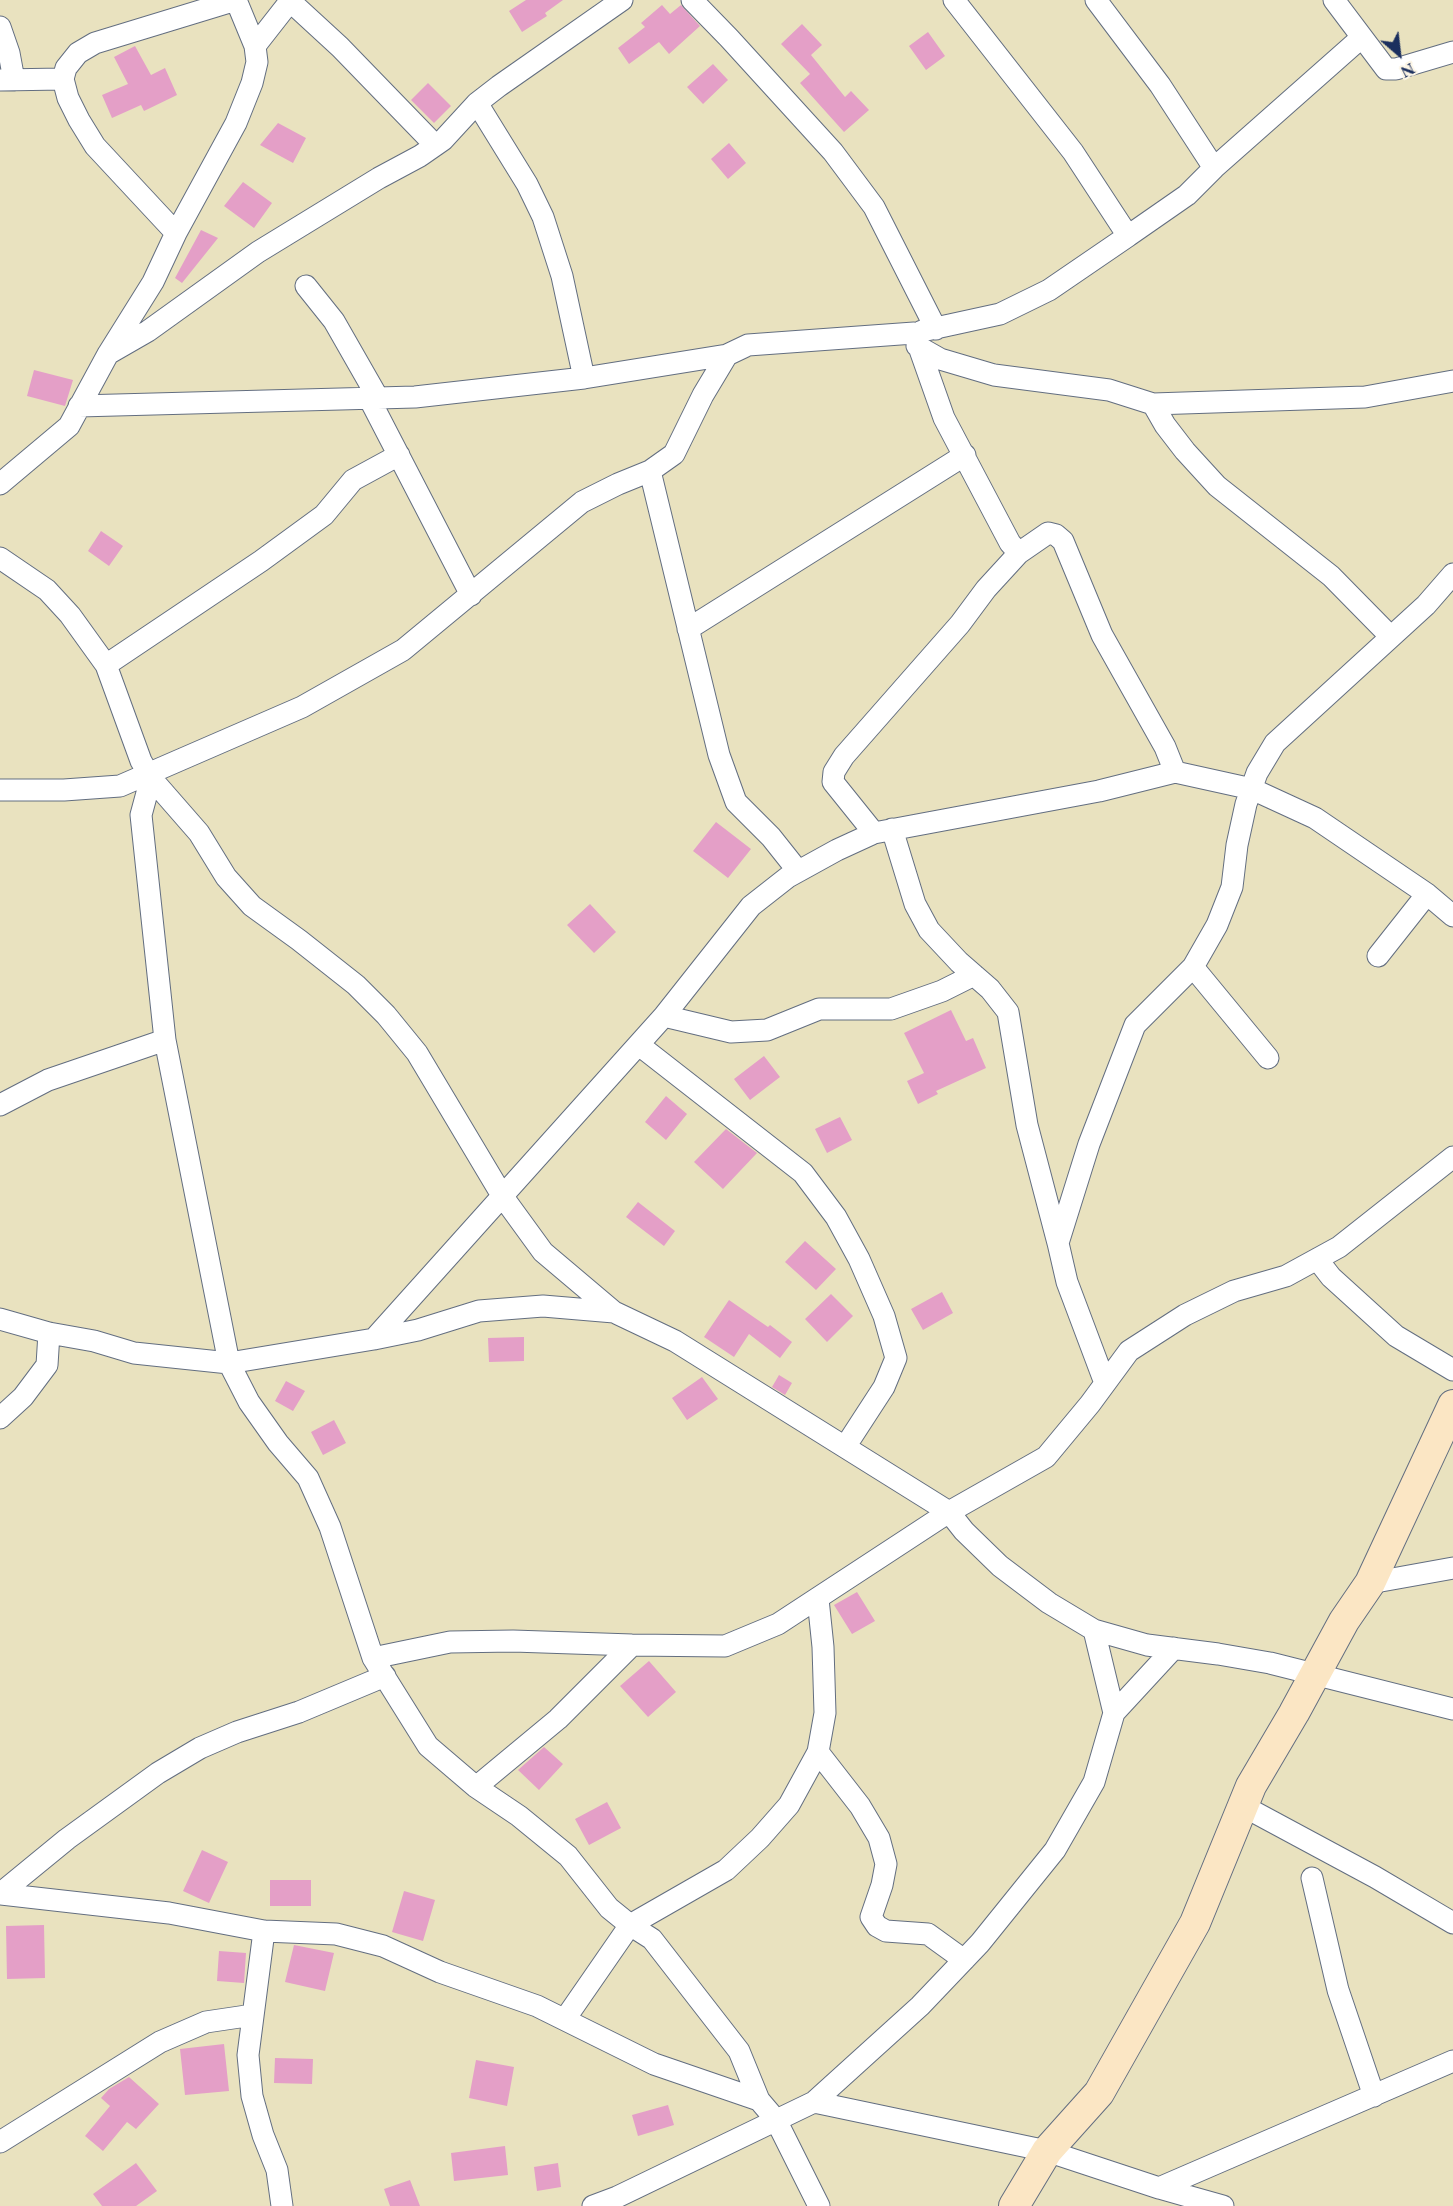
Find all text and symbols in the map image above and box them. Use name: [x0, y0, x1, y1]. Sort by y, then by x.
north arrow: [1369, 24, 1429, 84]
text: N: [1397, 58, 1418, 83]

